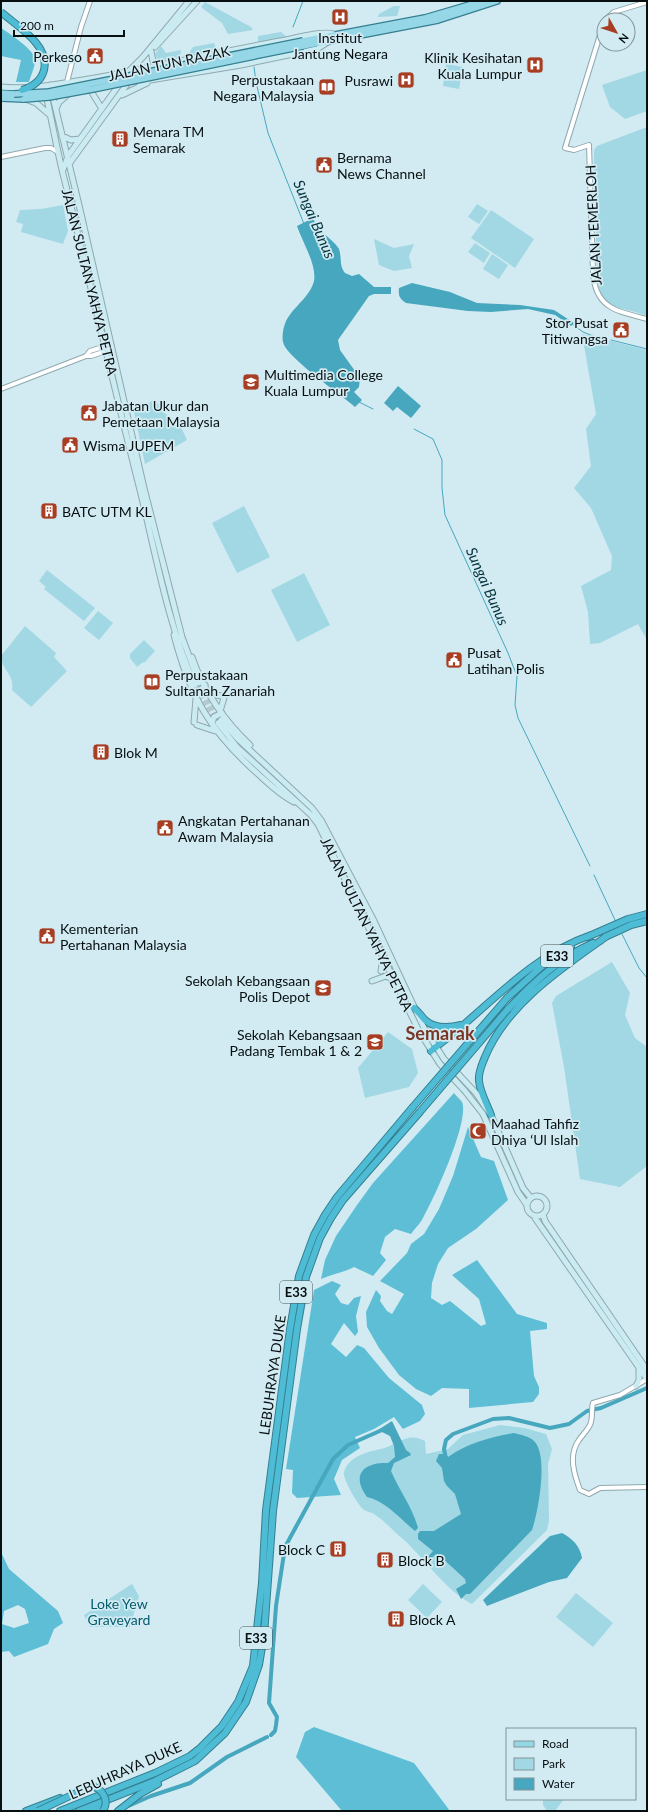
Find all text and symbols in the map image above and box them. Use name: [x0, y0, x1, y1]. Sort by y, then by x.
hospital icon: Institut Jantung Negara: [330, 7, 350, 27]
scale bar: [14, 12, 124, 38]
north arrow: [596, 12, 636, 52]
text: 200 m: [20, 18, 54, 33]
place label: Institut Jantung Negara: [292, 29, 388, 62]
text: N: [616, 31, 632, 46]
street label: JALAN TUN RAZAK: [107, 42, 232, 84]
public building icon: Perkeso: [85, 46, 105, 66]
place label: Perkeso: [33, 48, 82, 65]
place label: Klinik Kesihatan Kuala Lumpur: [424, 49, 522, 82]
hospital icon: Klinik Kesihatan Kuala Lumpur: [525, 55, 545, 75]
hospital icon: Pusrawi: [396, 70, 416, 90]
place label: Perpustakaan Negara Malaysia: [213, 71, 314, 104]
place label: Pusrawi: [345, 72, 393, 89]
library icon: Perpustakaan Negara Malaysia: [317, 77, 337, 97]
place label: Menara TM Semarak: [133, 123, 204, 156]
building icon: Menara TM Semarak: [110, 129, 130, 149]
place label: Bernama News Channel: [337, 149, 426, 182]
public building icon: Bernama News Channel: [314, 155, 334, 175]
street label: JALAN TEMERLOH: [581, 164, 605, 286]
water label: Sungai Bunus: [290, 177, 340, 261]
street label: JALAN SULTAN YAHYA PETRA: [59, 187, 122, 378]
place label: Stor Pusat Titiwangsa: [542, 314, 608, 347]
public building icon: Stor Pusat Titiwangsa: [611, 320, 631, 340]
place label: Multimedia College Kuala Lumpur: [264, 366, 383, 399]
school or university icon: Multimedia College Kuala Lumpur: [241, 372, 261, 392]
place label: Jabatan Ukur dan Pemetaan Malaysia: [102, 397, 220, 430]
public building icon: Jabatan Ukur dan Pemetaan Malaysia: [79, 403, 99, 423]
public building icon: Wisma JUPEM: [60, 435, 80, 455]
place label: Wisma JUPEM: [83, 437, 174, 454]
building icon: BATC UTM KL: [39, 501, 59, 521]
place label: BATC UTM KL: [62, 503, 152, 520]
water label: Sungai Bunus: [463, 544, 513, 628]
place label: Pusat Latihan Polis: [467, 644, 545, 677]
public building icon: Pusat Latihan Polis: [444, 650, 464, 670]
place label: Perpustakaan Sultanah Zanariah: [165, 666, 275, 699]
library icon: Perpustakaan Sultanah Zanariah: [142, 672, 162, 692]
building icon: Blok M: [91, 742, 111, 762]
place label: Blok M: [114, 744, 158, 761]
place label: Angkatan Pertahanan Awam Malaysia: [178, 812, 310, 845]
public building icon: Angkatan Pertahanan Awam Malaysia: [155, 818, 175, 838]
street label: JALAN SULTAN YAHYA PETRA: [317, 834, 417, 1014]
place label: Kementerian Pertahanan Malaysia: [60, 920, 187, 953]
public building icon: Kementerian Pertahanan Malaysia: [37, 926, 57, 946]
road number: E33: [541, 945, 573, 967]
place label: Sekolah Kebangsaan Polis Depot: [185, 972, 310, 1005]
school or university icon: Sekolah Kebangsaan Polis Depot: [313, 978, 333, 998]
district label: Semarak: [405, 1022, 475, 1044]
place label: Sekolah Kebangsaan Padang Tembak 1 & 2: [229, 1026, 362, 1059]
school or university icon: Sekolah Kebangsaan Padang Tembak 1 & 2: [365, 1032, 385, 1052]
place label: Maahad Tahfiz Dhiya ‘Ul Islah: [491, 1115, 579, 1148]
mosque icon: Maahad Tahfiz Dhiya ‘Ul Islah: [468, 1121, 488, 1141]
road number: E33: [280, 1281, 312, 1303]
street label: LEBUHRAYA DUKE: [255, 1314, 289, 1436]
building icon: Block C: [328, 1539, 348, 1559]
place label: Block C: [278, 1541, 326, 1558]
building icon: Block B: [375, 1550, 395, 1570]
place label: Block B: [398, 1552, 445, 1569]
park label: Loke Yew Graveyard: [88, 1595, 150, 1628]
building icon: Block A: [386, 1609, 406, 1629]
place label: Block A: [409, 1611, 456, 1628]
road number: E33: [240, 1627, 272, 1649]
legend: [506, 1728, 636, 1800]
text: Road: [542, 1736, 569, 1751]
street label: LEBUHRAYA DUKE: [66, 1738, 184, 1802]
text: Park: [542, 1756, 566, 1771]
text: Water: [542, 1776, 575, 1791]

